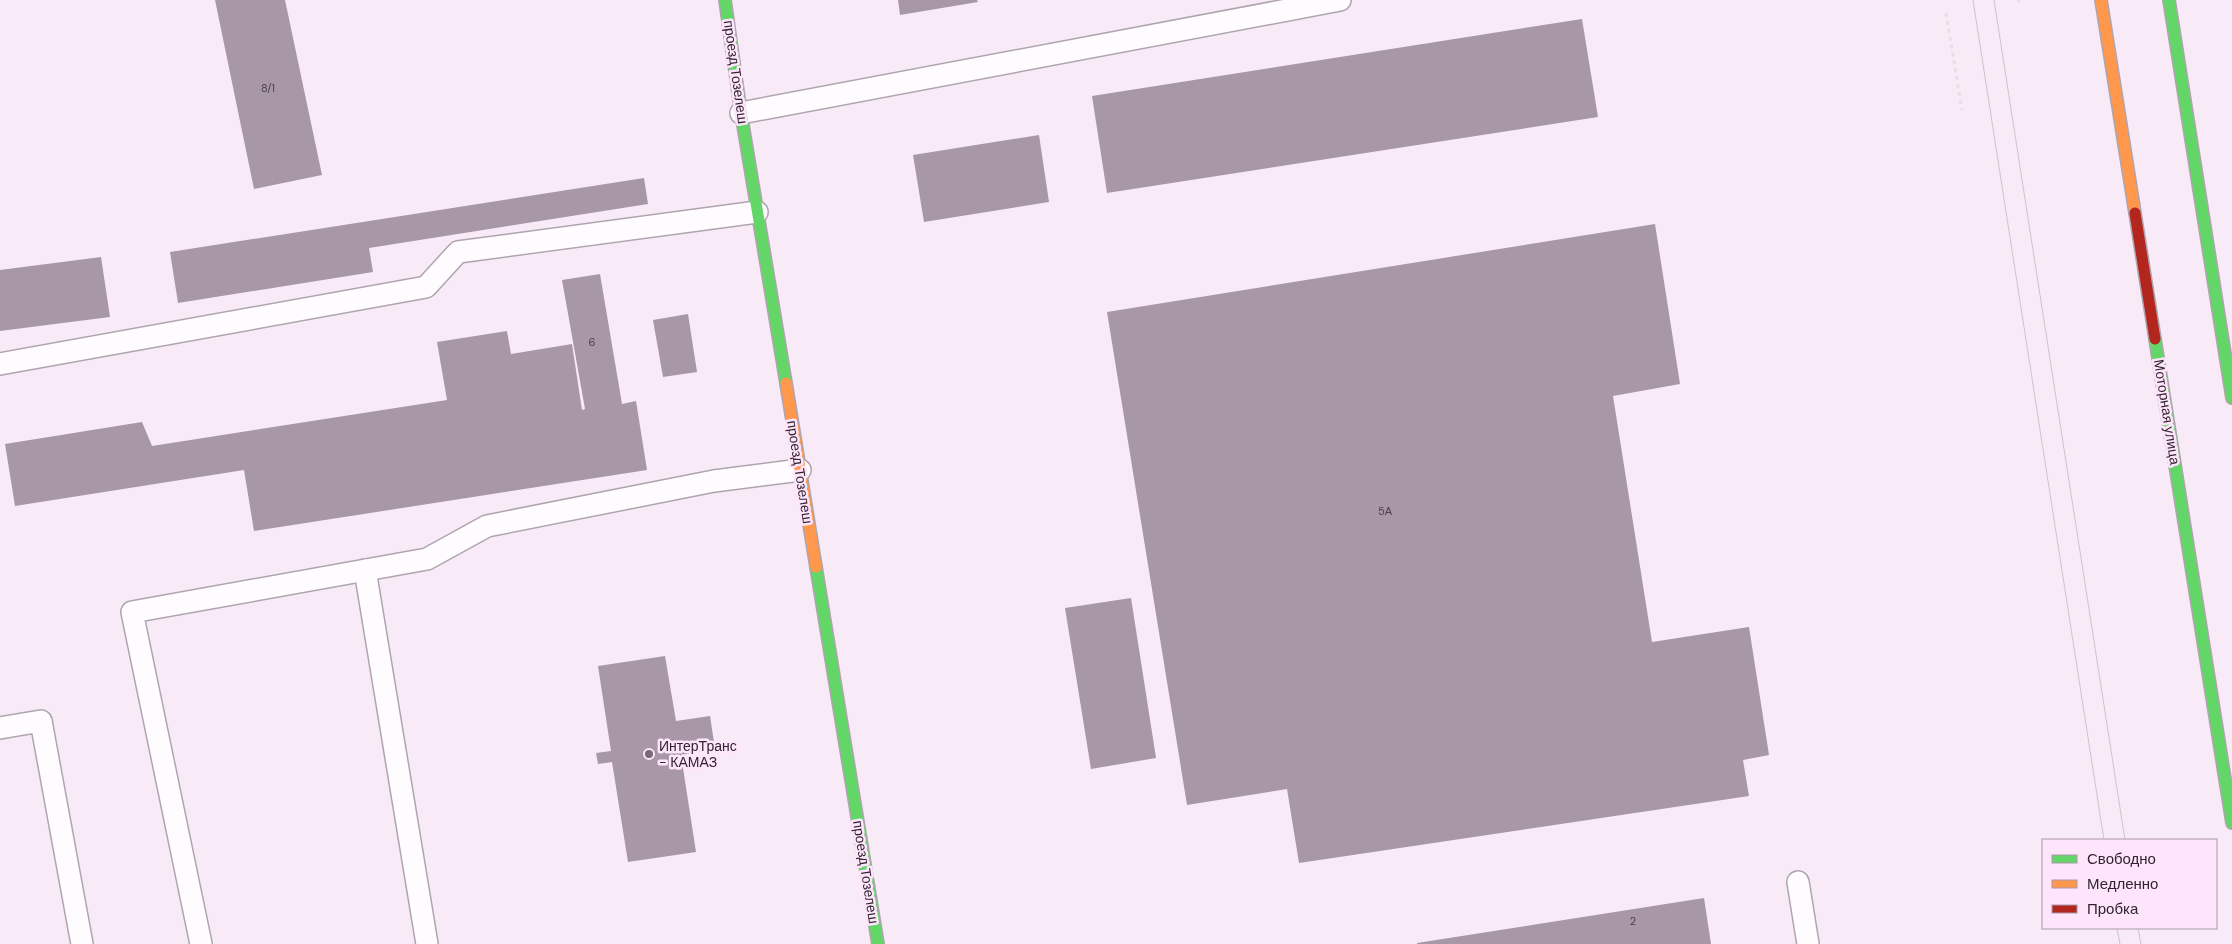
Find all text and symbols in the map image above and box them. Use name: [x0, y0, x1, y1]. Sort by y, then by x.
street label: проезд Тозелеш: [720, 19, 752, 125]
house number: 8/1: [261, 81, 275, 95]
house number: 6: [589, 335, 596, 349]
street label: Моторная улица: [2150, 358, 2184, 466]
street label: проезд Тозелеш: [783, 419, 817, 525]
house number: 5А: [1378, 504, 1393, 518]
place label: ИнтерТранс - КАМАЗ: [659, 737, 737, 771]
marker: ИнтерТранс - КАМАЗ: [643, 748, 655, 760]
street label: проезд Тозелеш: [849, 819, 883, 925]
legend: [2042, 839, 2217, 929]
text: Свободно: [2087, 849, 2156, 869]
text: Медленно: [2087, 874, 2158, 894]
text: Пробка: [2087, 899, 2139, 919]
house number: 2: [1630, 914, 1636, 928]

